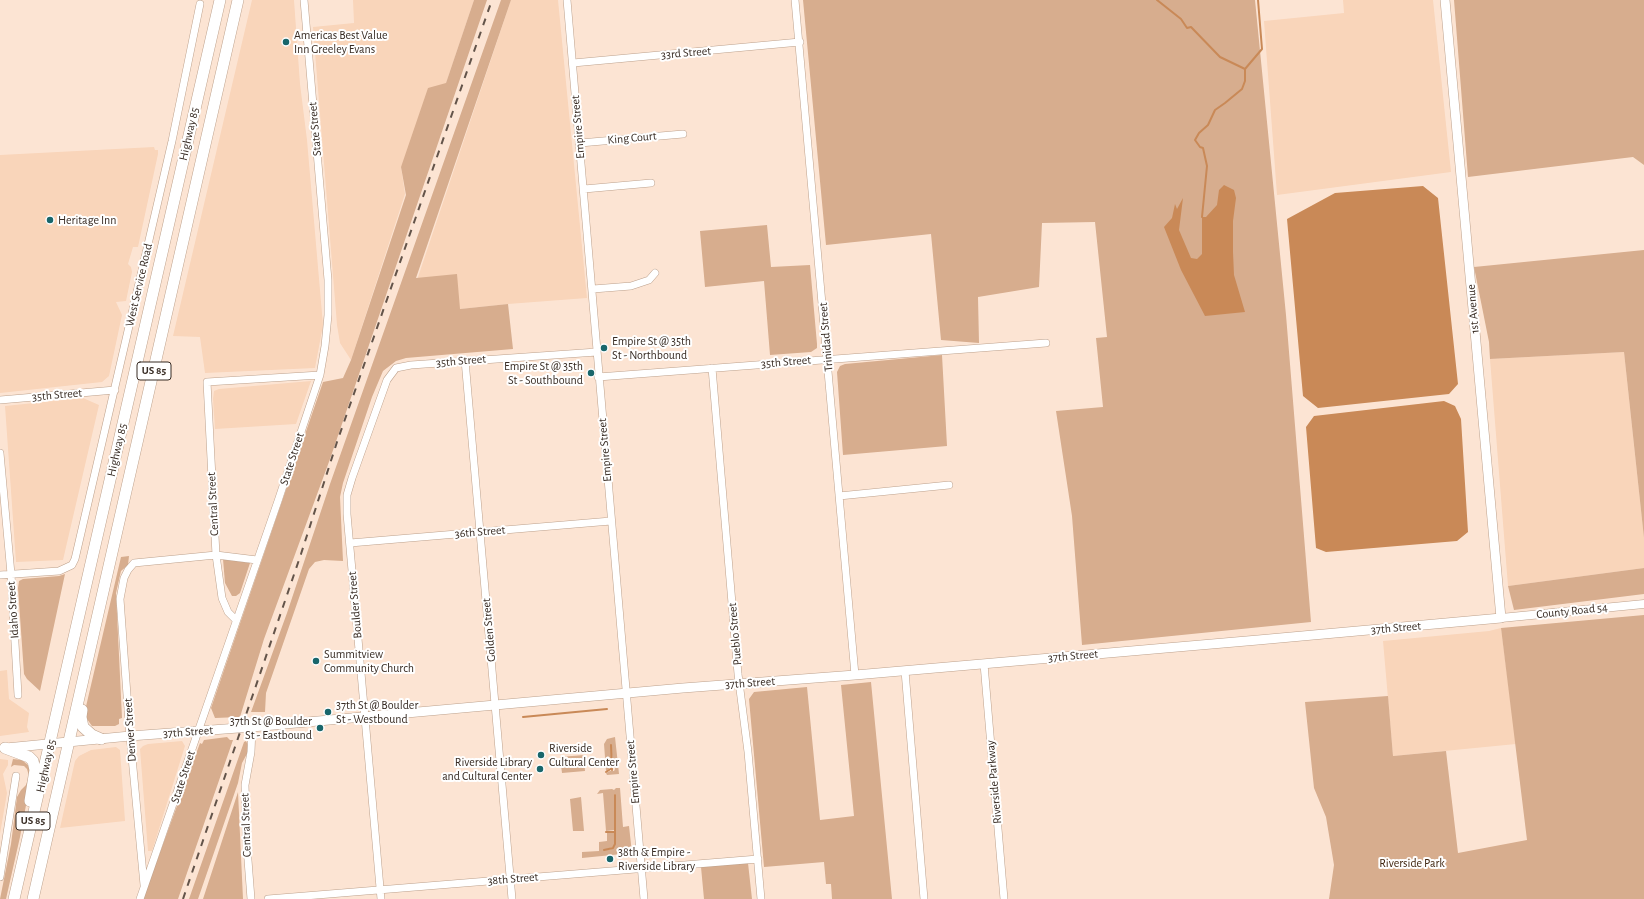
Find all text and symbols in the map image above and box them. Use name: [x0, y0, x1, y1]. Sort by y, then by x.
place label: Americas Best Value Inn Greeley Evans: [294, 28, 388, 56]
marker: Americas Best Value Inn Greeley Evans: [281, 37, 291, 47]
street label: 33rd Street: [660, 44, 712, 62]
street label: Empire Street: [568, 95, 588, 159]
street label: State Street: [305, 101, 325, 157]
street label: Highway 85: [176, 106, 202, 162]
street label: King Court: [607, 129, 657, 147]
place label: Heritage Inn: [58, 213, 116, 227]
marker: Heritage Inn: [45, 215, 55, 225]
street label: West Service Road: [122, 242, 156, 328]
street label: 1st Avenue: [1464, 284, 1482, 334]
street label: Trinidad Street: [816, 302, 836, 372]
place label: Empire St @ 35th St - Northbound: [612, 334, 691, 362]
marker: Empire St @ 35th St - Northbound: [599, 343, 609, 353]
street label: 35th Street: [435, 352, 487, 370]
street label: 35th Street: [760, 353, 812, 371]
place label: Empire St @ 35th St - Southbound: [504, 359, 583, 387]
road number: US 85: [137, 362, 171, 380]
marker: Empire St @ 35th St - Southbound: [586, 368, 596, 378]
street label: 35th Street: [31, 386, 83, 404]
street label: Empire Street: [595, 418, 615, 482]
street label: Highway 85: [104, 422, 130, 478]
street label: State Street: [277, 431, 307, 487]
street label: Central Street: [204, 472, 222, 536]
street label: 36th Street: [454, 523, 506, 541]
street label: Boulder Street: [345, 571, 365, 639]
street label: Idaho Street: [4, 581, 22, 639]
street label: Golden Street: [479, 598, 499, 662]
street label: County Road 54: [1536, 600, 1608, 622]
street label: Pueblo Street: [725, 602, 745, 666]
street label: 37th Street: [1370, 619, 1422, 637]
place label: Summitview Community Church: [324, 647, 414, 675]
street label: 37th Street: [1047, 647, 1099, 665]
marker: Summitview Community Church: [311, 656, 321, 666]
street label: 37th Street: [724, 674, 776, 692]
street label: Denver Street: [121, 698, 139, 762]
place label: 37th St @ Boulder St - Westbound: [336, 698, 418, 726]
marker: 37th St @ Boulder St - Westbound: [323, 707, 333, 717]
place label: 37th St @ Boulder St - Eastbound: [230, 714, 312, 742]
street label: 37th Street: [162, 723, 214, 741]
marker: 37th St @ Boulder St - Eastbound: [315, 723, 325, 733]
street label: Highway 85: [33, 738, 59, 794]
street label: Empire Street: [623, 740, 643, 804]
street label: Riverside Parkway: [983, 740, 1005, 824]
place label: Riverside Cultural Center: [549, 741, 619, 769]
street label: State Street: [168, 749, 198, 805]
marker: Riverside Cultural Center: [536, 750, 546, 760]
place label: Riverside Library and Cultural Center: [442, 755, 532, 783]
marker: Riverside Library and Cultural Center: [535, 764, 545, 774]
street label: Central Street: [238, 793, 254, 857]
road number: US 85: [16, 812, 50, 830]
place label: 38th & Empire - Riverside Library: [618, 845, 695, 873]
marker: 38th & Empire - Riverside Library: [605, 854, 615, 864]
park label: Riverside Park: [1379, 856, 1445, 870]
street label: 38th Street: [487, 870, 539, 888]

